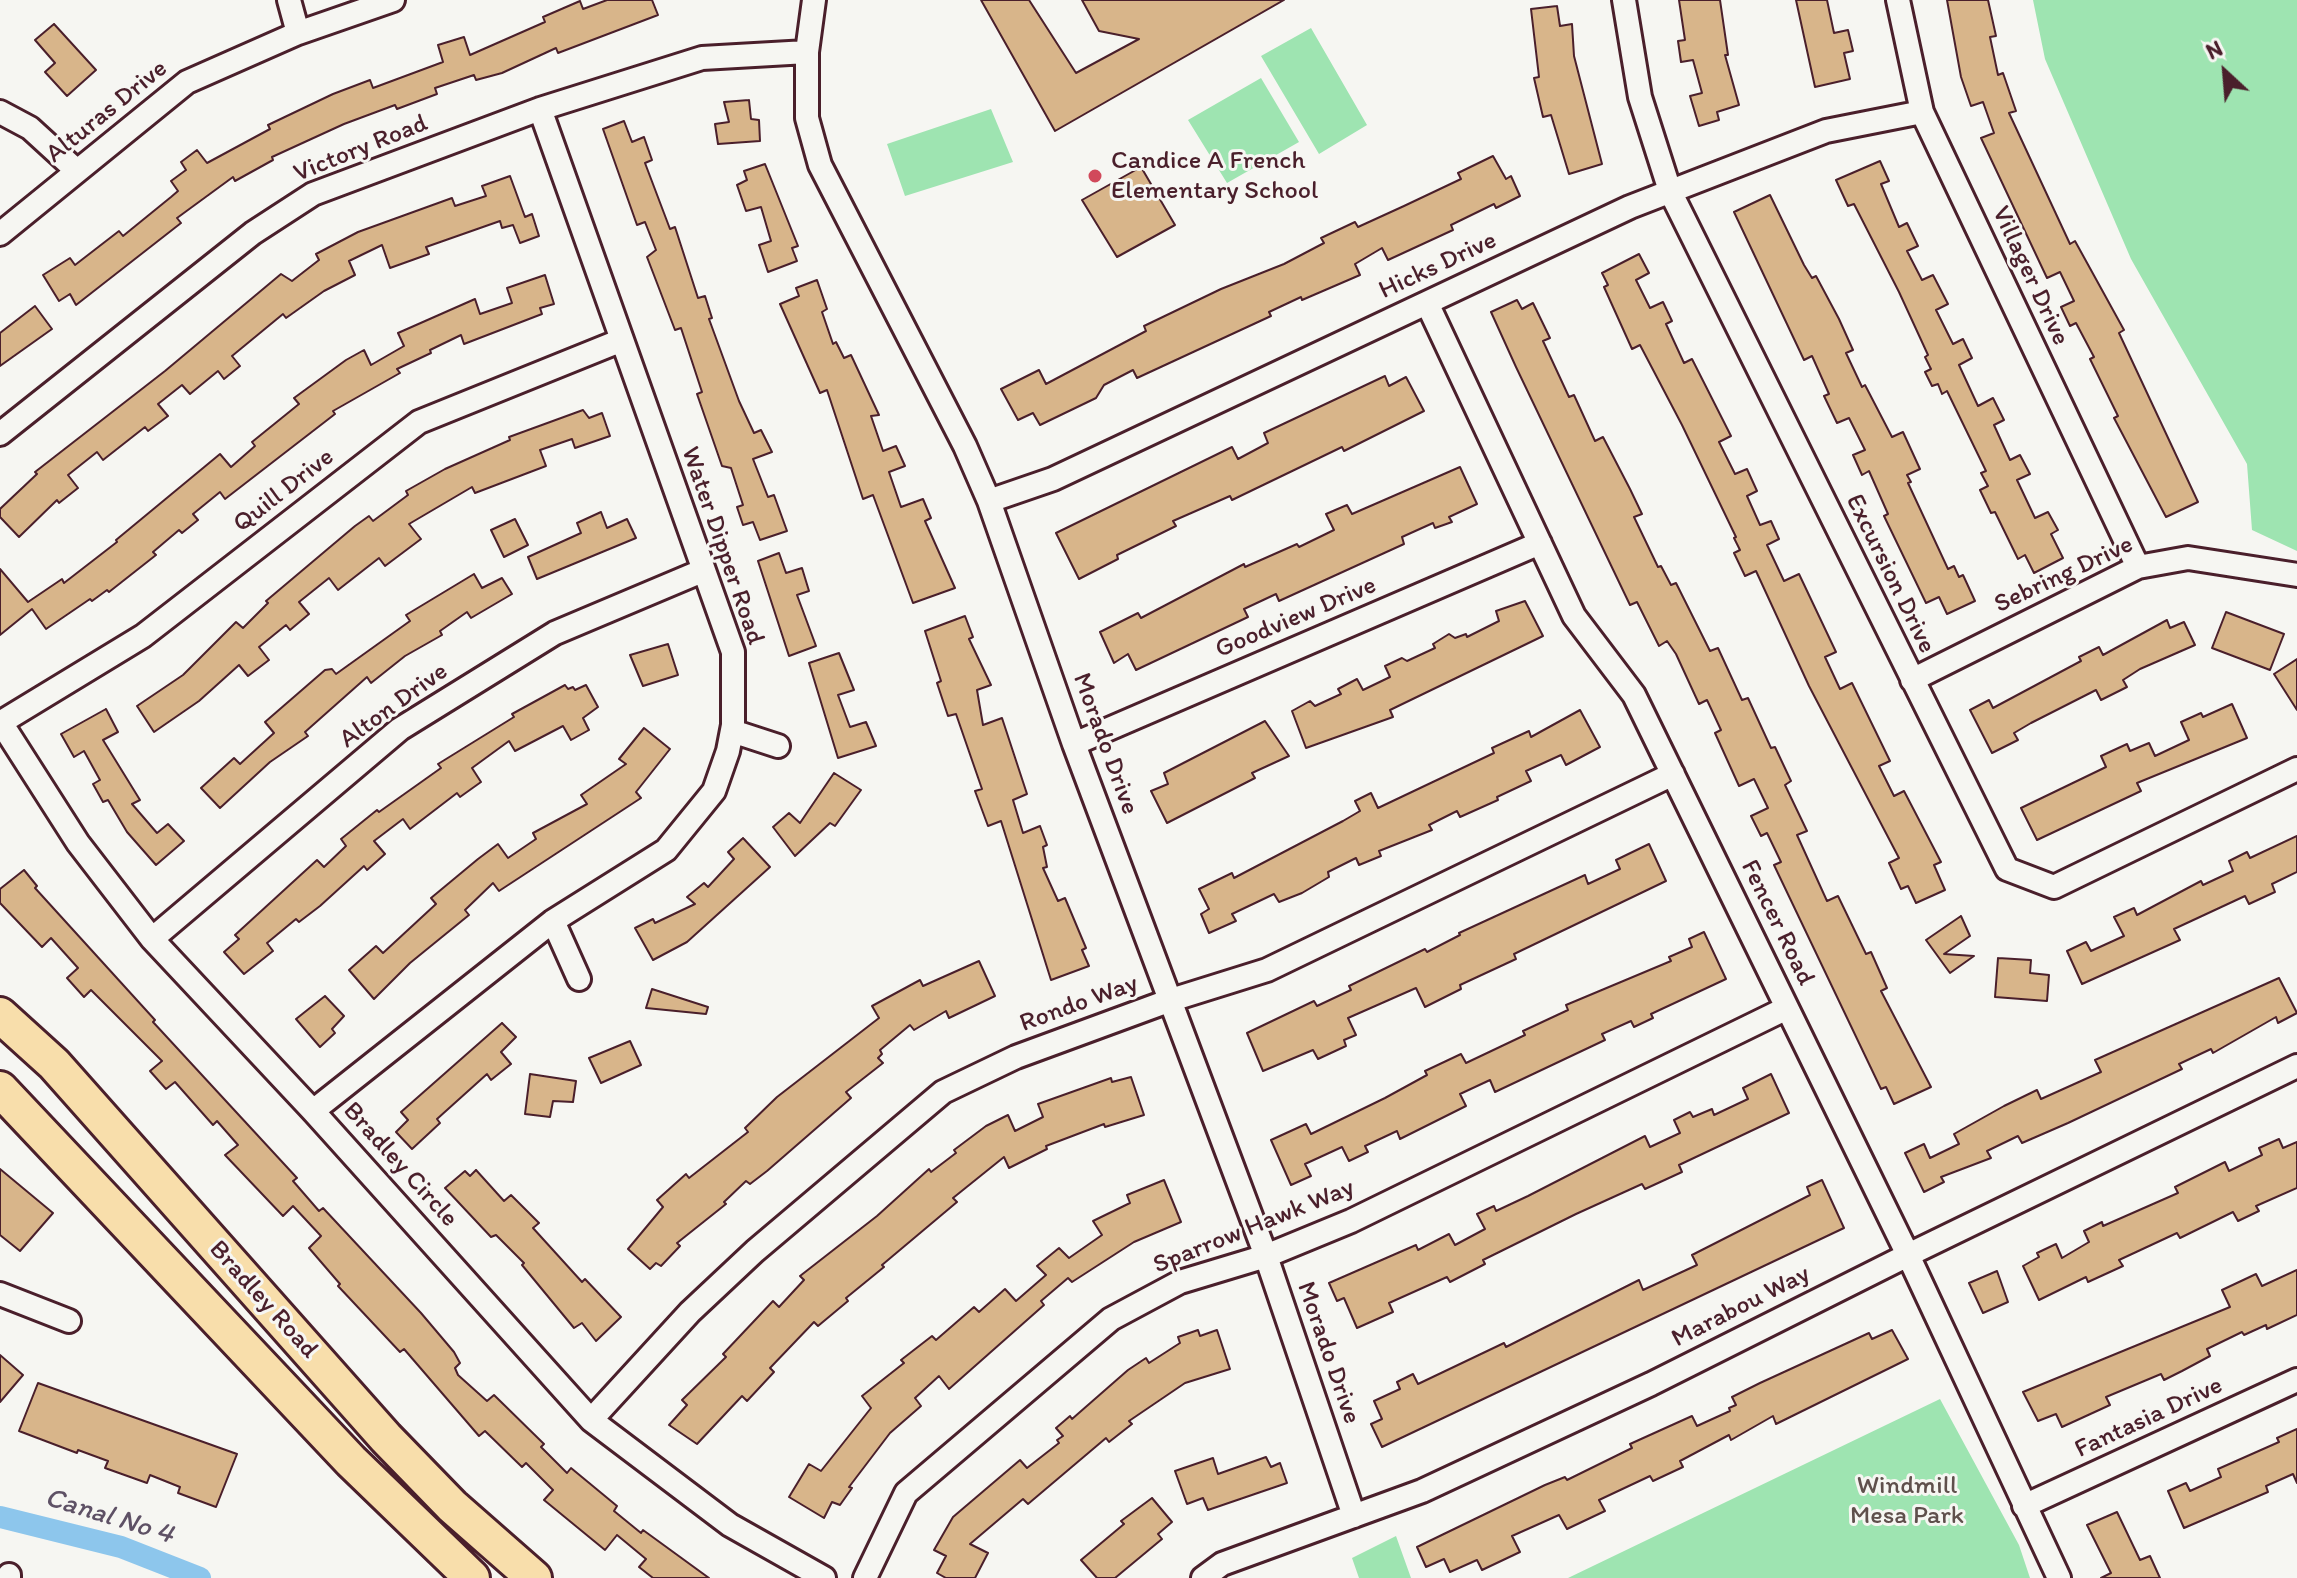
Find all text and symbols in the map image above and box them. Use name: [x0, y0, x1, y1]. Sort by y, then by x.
north arrow: [2185, 32, 2265, 112]
text: N: [2202, 35, 2227, 65]
street label: Alturas Drive: [40, 54, 174, 170]
street label: Victory Road: [290, 108, 432, 190]
place label: Candice A French Elementary School: [1111, 145, 1318, 206]
marker: Candice A French Elementary School: [1086, 167, 1104, 185]
street label: Villager Drive: [1984, 201, 2076, 351]
street label: Hicks Drive: [1374, 225, 1502, 307]
street label: Quill Drive: [227, 442, 341, 540]
street label: Water Dipper Road: [673, 443, 771, 649]
street label: Excursion Drive: [1838, 489, 1942, 659]
street label: Sebring Drive: [1990, 529, 2138, 621]
street label: Goodview Drive: [1211, 570, 1381, 666]
street label: Alton Drive: [334, 656, 454, 756]
street label: Morado Drive: [1065, 669, 1145, 819]
street label: Fencer Road: [1733, 855, 1821, 991]
street label: Rondo Way: [1016, 968, 1142, 1040]
street label: Bradley Circle: [336, 1096, 464, 1234]
street label: Sparrow Hawk Way: [1149, 1172, 1359, 1282]
street label: Bradley Road: [202, 1234, 324, 1366]
street label: Marabou Way: [1667, 1259, 1815, 1355]
street label: Morado Drive: [1289, 1278, 1367, 1428]
street label: Fantasia Drive: [2070, 1370, 2228, 1466]
park label: Windmill Mesa Park: [1850, 1470, 1964, 1532]
water label: Canal No 4: [41, 1482, 177, 1552]

